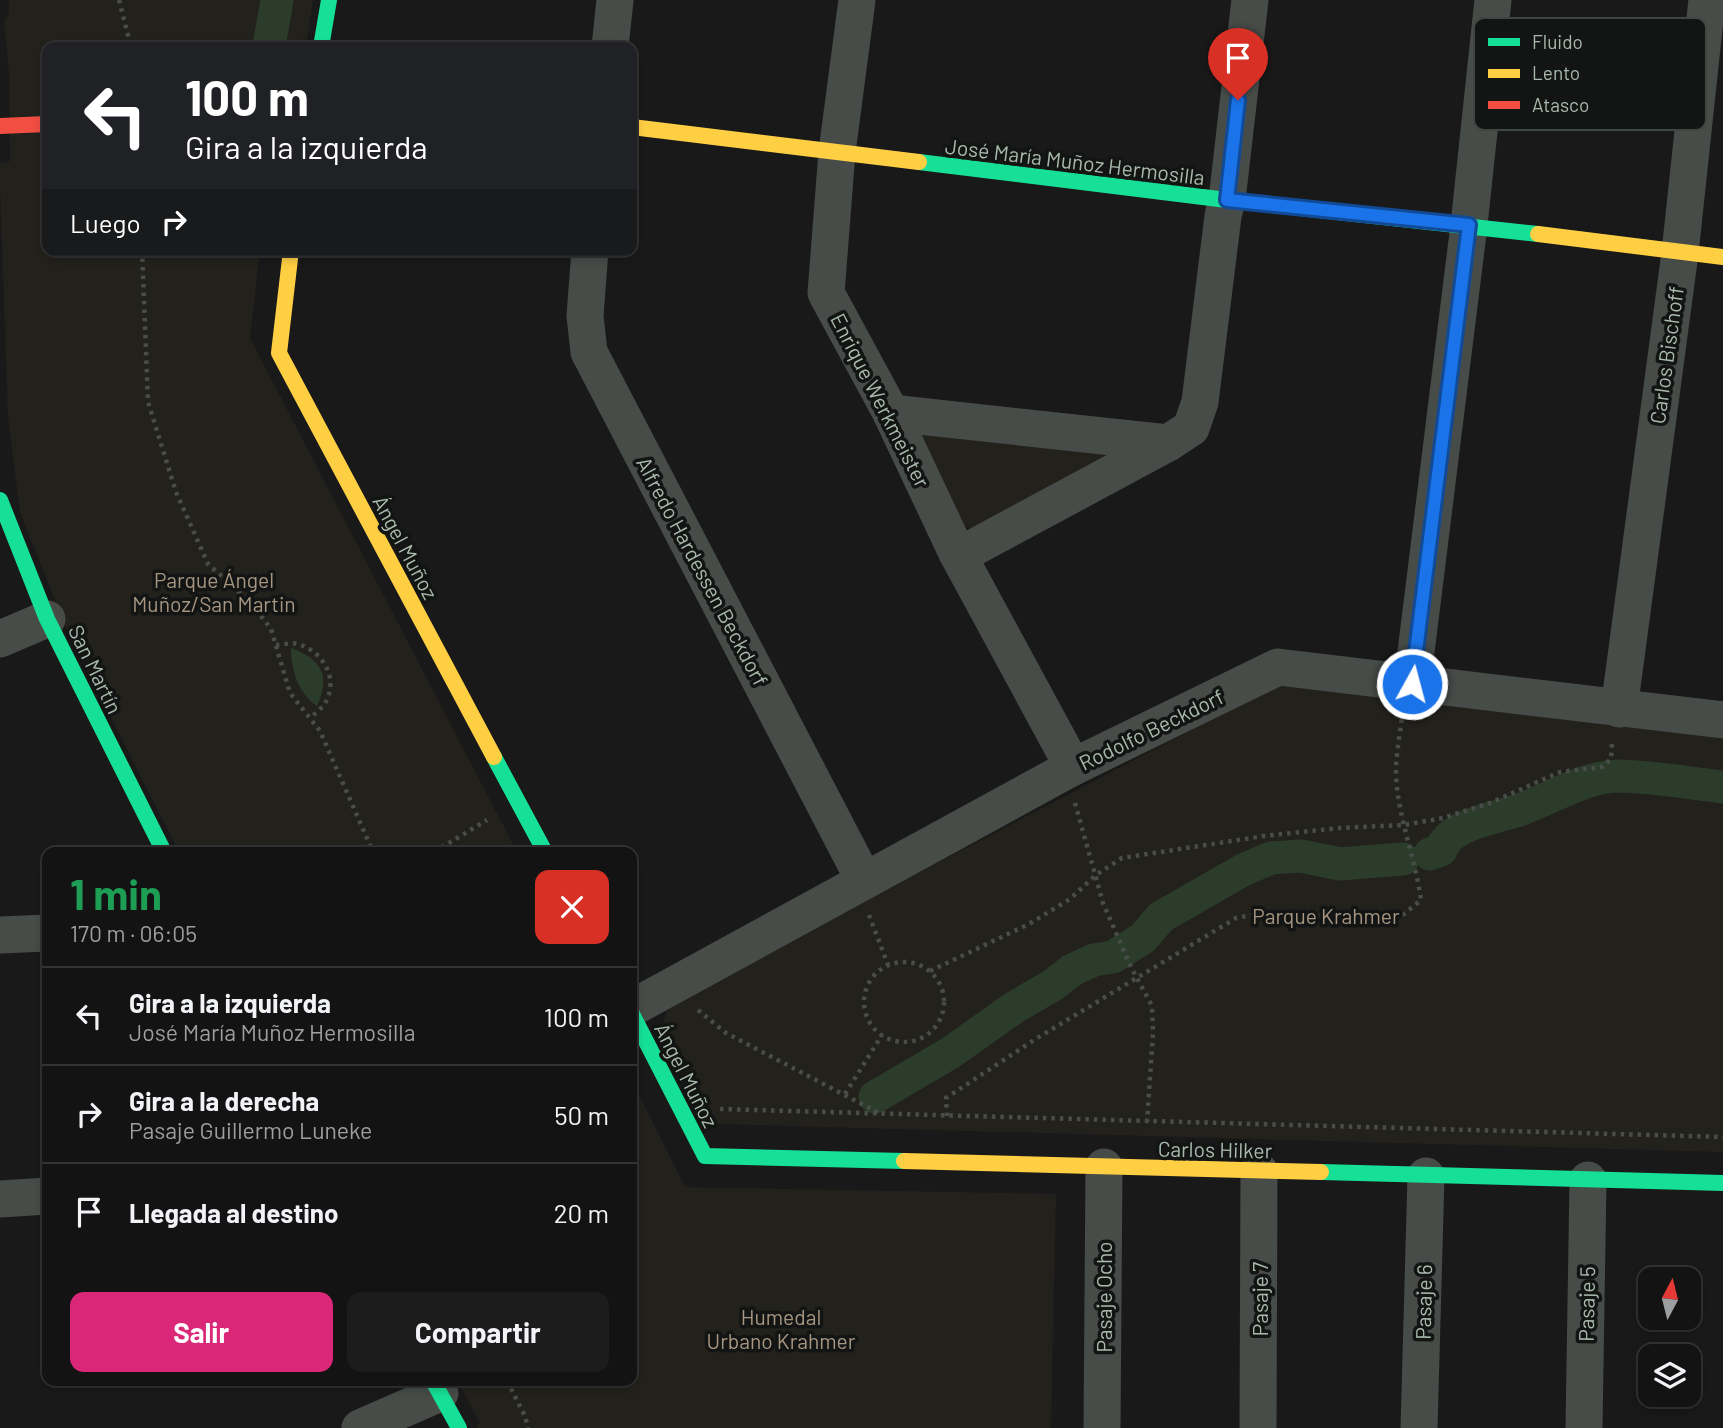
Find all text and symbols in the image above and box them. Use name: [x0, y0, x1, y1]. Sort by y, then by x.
legend: [1474, 18, 1706, 130]
pin: [1208, 28, 1268, 100]
text: Fluido: [1532, 30, 1583, 53]
icon: arrive: [1219, 39, 1257, 77]
text: Lento: [1532, 61, 1580, 84]
text: 100 m: [185, 67, 309, 126]
icon: left: [70, 70, 161, 161]
text: Atasco: [1532, 93, 1589, 116]
text: Gira a la izquierda: [185, 127, 428, 165]
street label: José María Muñoz Hermosilla: [944, 133, 1206, 189]
icon: right: [155, 203, 193, 241]
text: Luego: [70, 207, 141, 238]
street label: Carlos Bischoff: [1644, 285, 1688, 425]
street label: Enrique Werkmeister: [826, 309, 936, 492]
street label: Alfredo Hardessen Beckdorf: [632, 452, 774, 690]
street label: Ángel Muñoz: [368, 491, 444, 603]
park label: Parque Ángel Muñoz/San Martin: [132, 567, 296, 616]
street label: San Martín: [64, 621, 128, 717]
position arrow: [1375, 647, 1449, 721]
street label: Rodolfo Beckdorf: [1075, 683, 1227, 775]
text: 1 min: [70, 868, 162, 918]
button: close: [535, 870, 609, 944]
park label: Parque Krahmer: [1252, 903, 1400, 928]
text: 170 m · 06:05: [70, 919, 197, 947]
text: Gira a la izquierda: [129, 987, 331, 1018]
icon: left: [70, 997, 108, 1035]
text: 100 m: [544, 1001, 609, 1032]
text: José María Muñoz Hermosilla: [129, 1018, 415, 1046]
street label: Ángel Muñoz: [650, 1019, 724, 1131]
text: Gira a la derecha: [129, 1085, 319, 1116]
icon: right: [70, 1095, 108, 1133]
text: 50 m: [554, 1099, 609, 1130]
text: Pasaje Guillermo Luneke: [129, 1116, 372, 1144]
street label: Carlos Hilker: [1158, 1136, 1273, 1163]
icon: arrive: [70, 1193, 108, 1231]
text: Llegada al destino: [129, 1197, 338, 1228]
text: 20 m: [554, 1197, 609, 1228]
street label: Pasaje Ocho: [1091, 1241, 1116, 1353]
street label: Pasaje 7: [1247, 1262, 1272, 1336]
street label: Pasaje 6: [1410, 1264, 1436, 1340]
street label: Pasaje 5: [1573, 1266, 1599, 1342]
north arrow: [1638, 1267, 1701, 1330]
map controls: [1638, 1267, 1701, 1407]
button: Salir: [70, 1292, 333, 1372]
button: Compartir: [347, 1292, 609, 1372]
park label: Humedal Urbano Krahmer: [707, 1304, 856, 1353]
button: layers: [1638, 1344, 1701, 1407]

